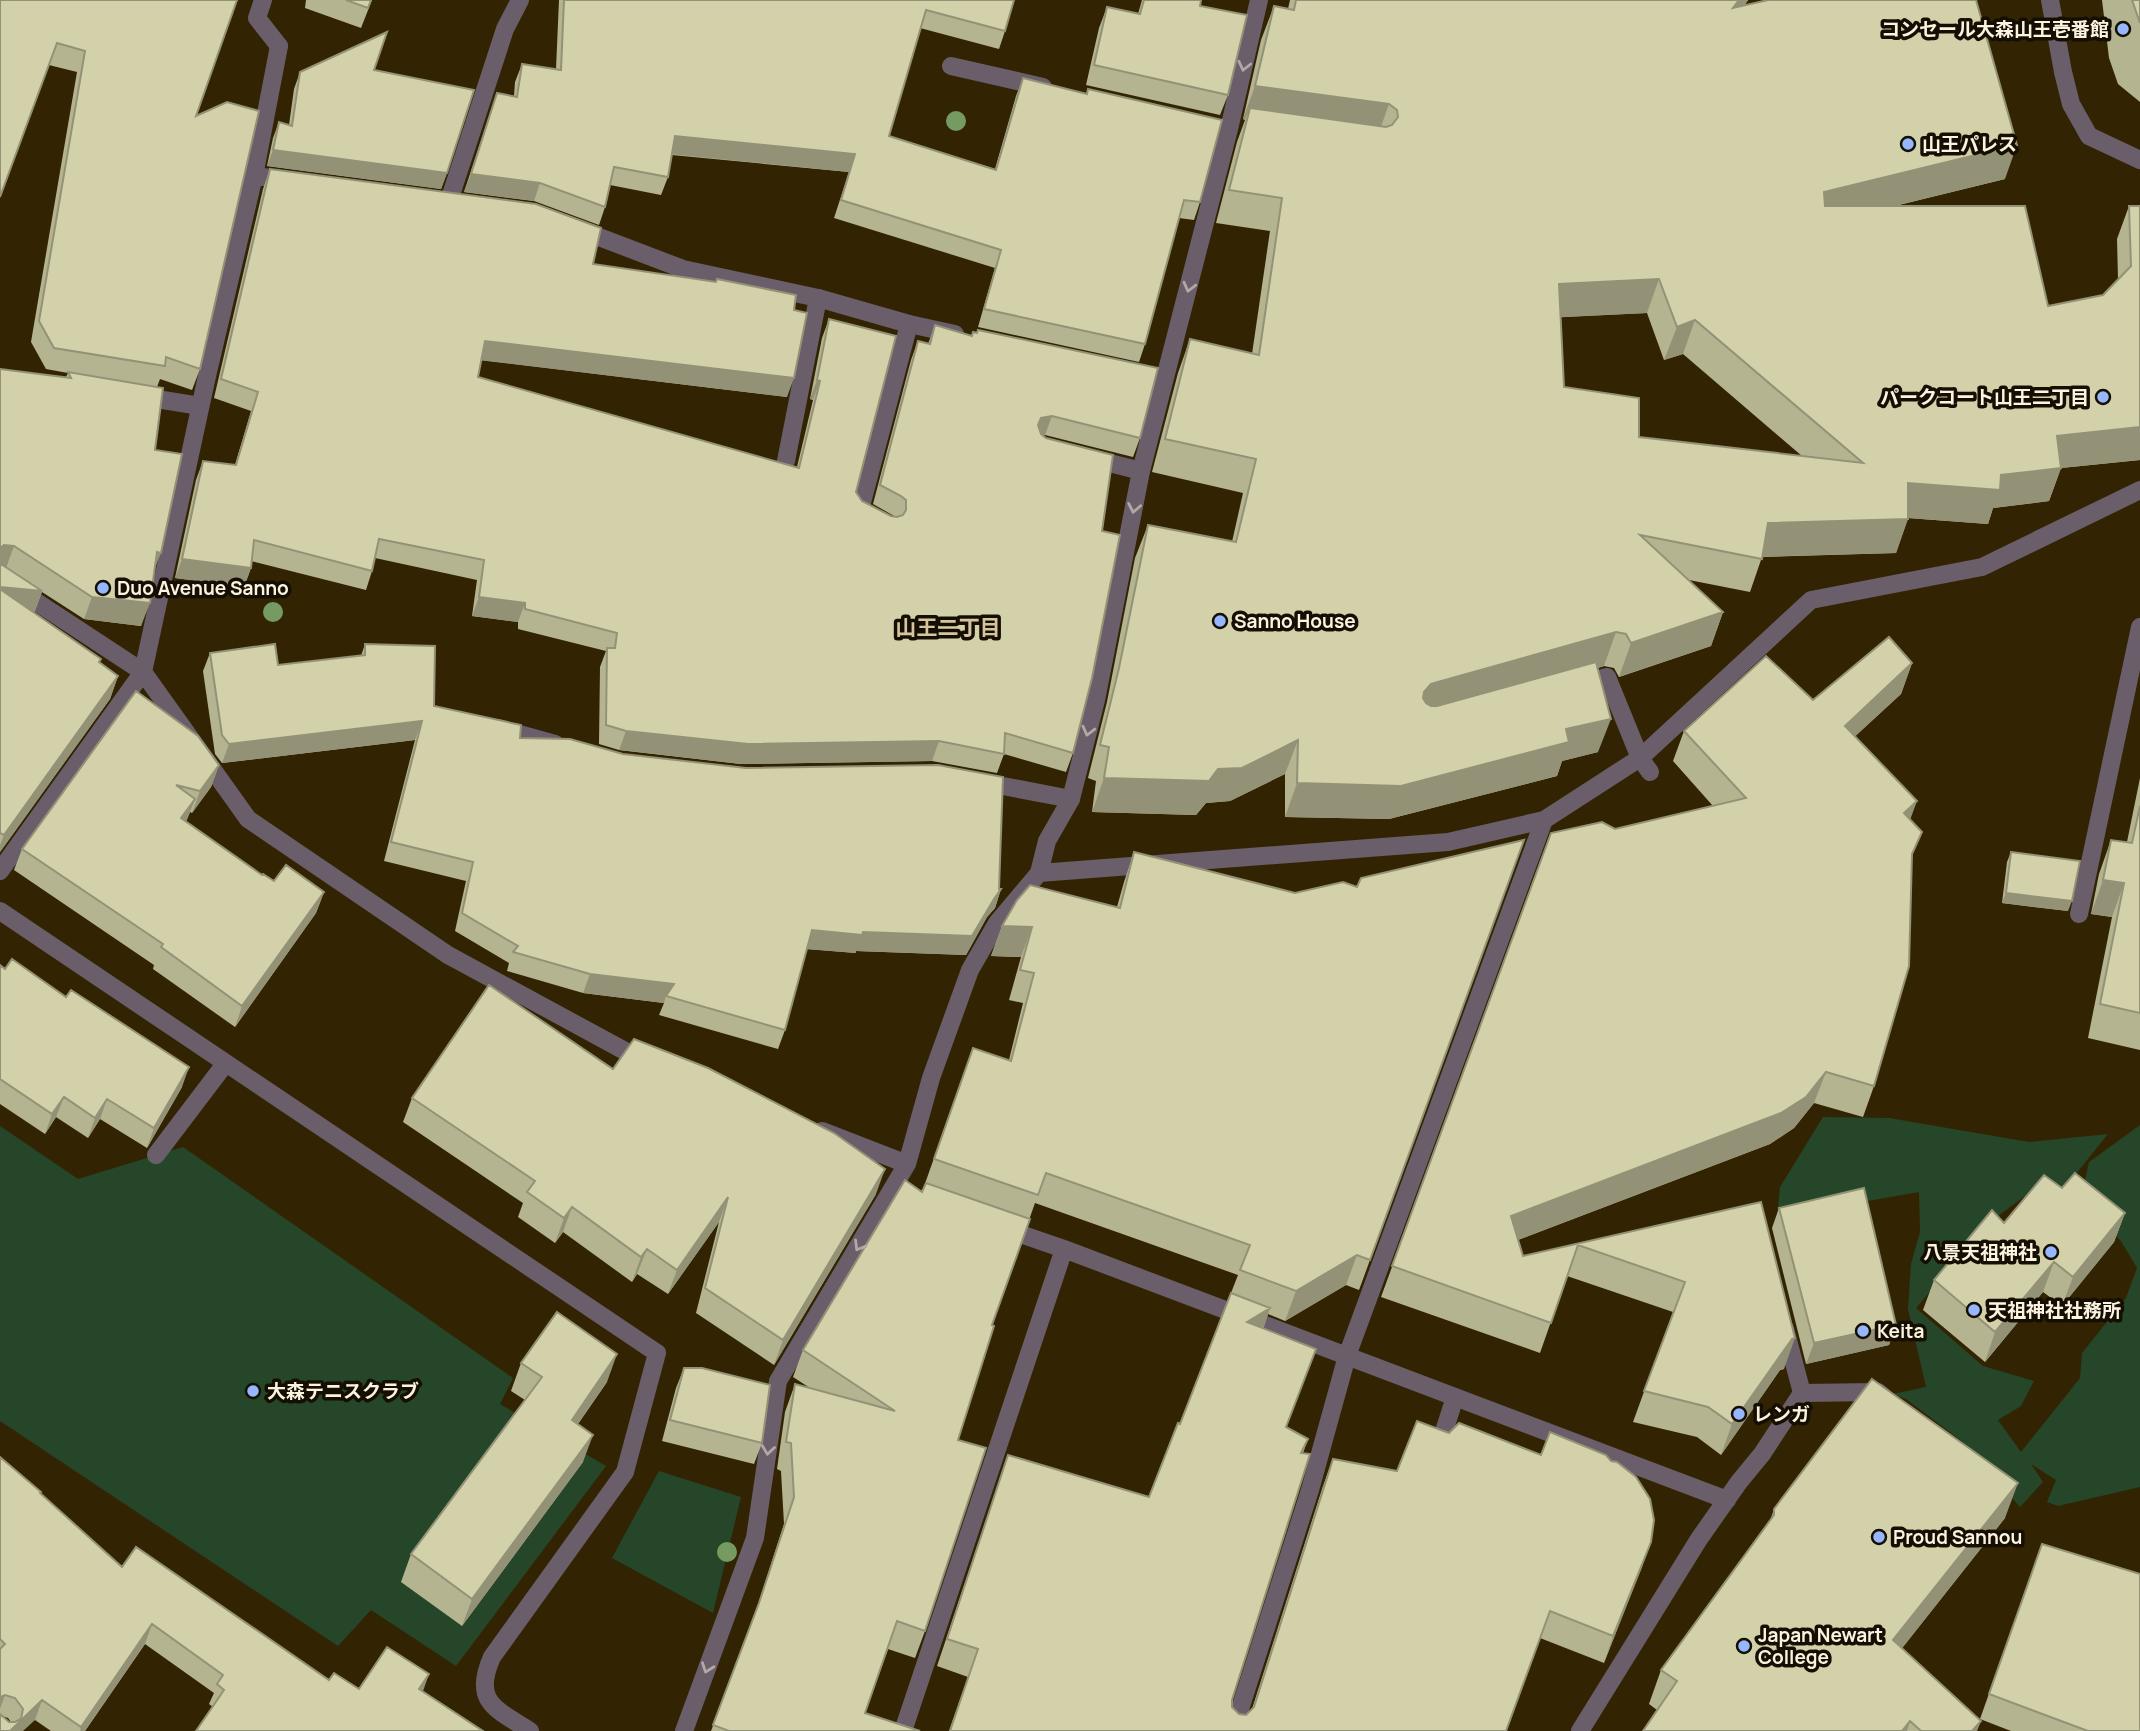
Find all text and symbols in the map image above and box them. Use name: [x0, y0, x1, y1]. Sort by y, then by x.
place label: コンセール大森山王壱番館: [1881, 16, 2109, 42]
marker: コンセール大森山王壱番館: [2115, 21, 2131, 37]
one-way arrow: [1237, 60, 1252, 72]
place label: 山王パレス: [1922, 131, 2017, 157]
marker: 山王パレス: [1900, 136, 1916, 152]
one-way arrow: [1183, 281, 1197, 293]
place label: パークコート山王二丁目: [1880, 384, 2089, 410]
marker: パークコート山王二丁目: [2095, 389, 2111, 405]
one-way arrow: [1127, 502, 1142, 514]
place label: Duo Avenue Sanno: [117, 575, 289, 601]
marker: Duo Avenue Sanno: [95, 580, 111, 596]
place label: Sanno House: [1234, 608, 1356, 634]
district label: 山王二丁目: [896, 613, 1001, 641]
marker: Sanno House: [1212, 613, 1228, 629]
one-way arrow: [1082, 725, 1096, 737]
one-way arrow: [854, 1239, 867, 1252]
place label: 八景天祖神社: [1923, 1239, 2037, 1265]
marker: 八景天祖神社: [2043, 1244, 2059, 1260]
place label: 天祖神社社務所: [1988, 1297, 2121, 1323]
marker: 天祖神社社務所: [1966, 1302, 1982, 1318]
place label: Keita: [1877, 1318, 1924, 1344]
marker: Keita: [1855, 1323, 1871, 1339]
place label: 大森テニスクラブ: [267, 1378, 419, 1404]
marker: 大森テニスクラブ: [245, 1383, 261, 1399]
place label: レンガ: [1753, 1401, 1810, 1427]
marker: レンガ: [1731, 1406, 1747, 1422]
one-way arrow: [760, 1445, 775, 1456]
place label: Proud Sannou: [1893, 1524, 2022, 1550]
marker: Proud Sannou: [1871, 1529, 1887, 1545]
place label: Japan Newart College: [1758, 1622, 1883, 1670]
marker: Japan Newart College: [1736, 1638, 1752, 1654]
one-way arrow: [701, 1662, 715, 1674]

